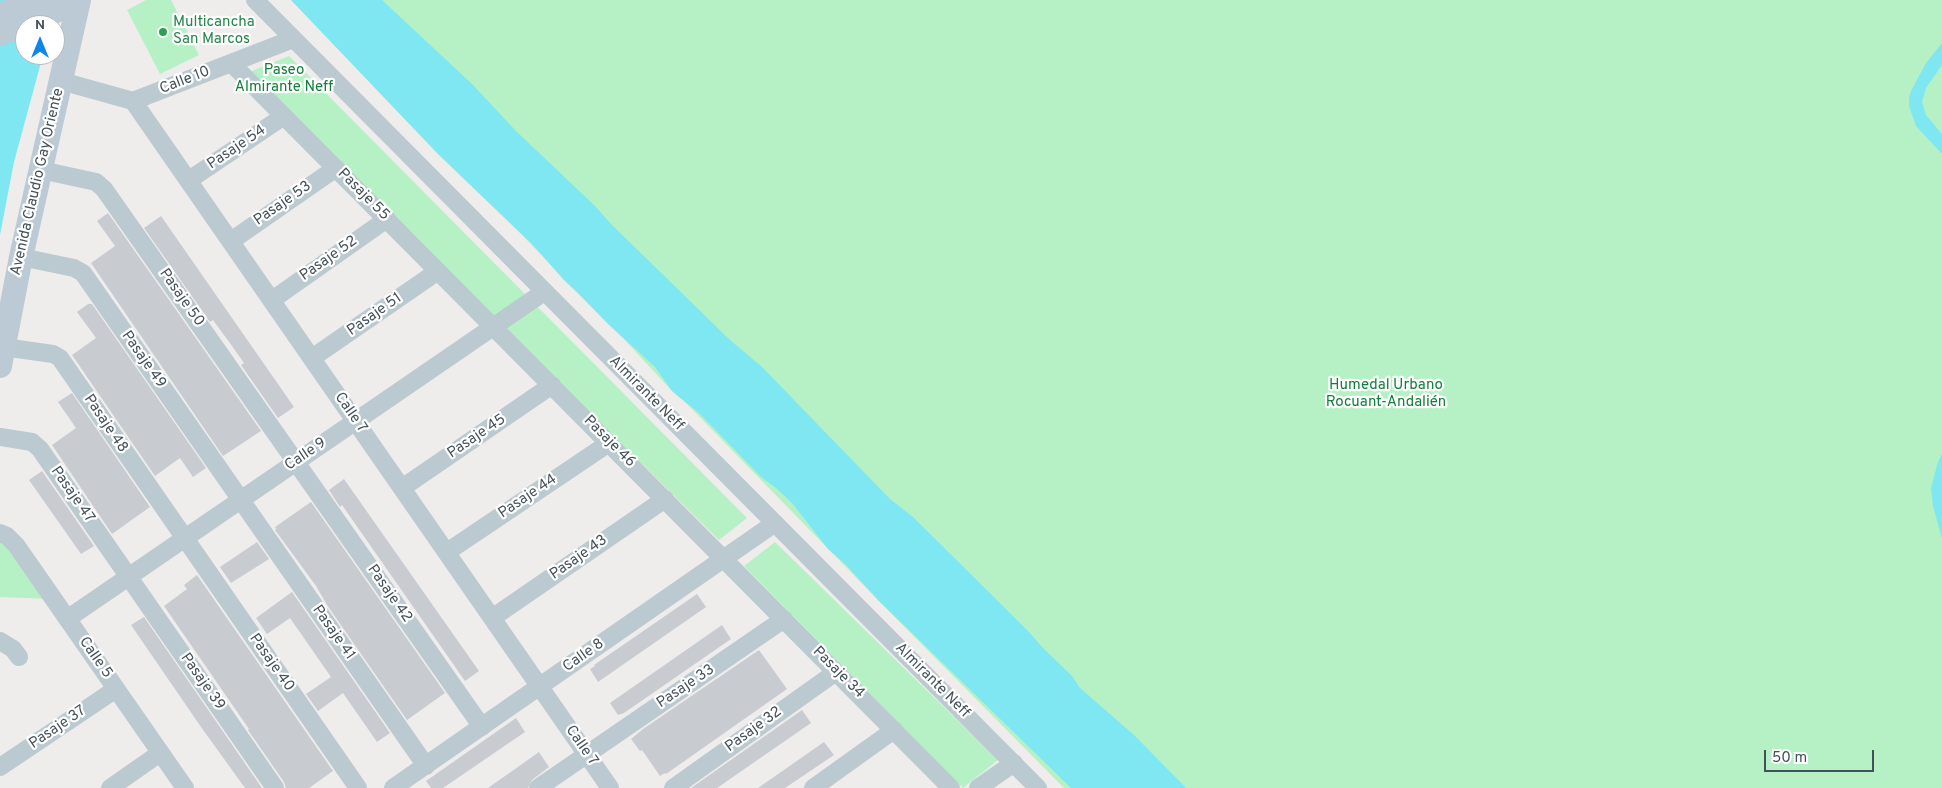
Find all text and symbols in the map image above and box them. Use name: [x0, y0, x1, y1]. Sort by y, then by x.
place label: Multicancha San Marcos: [173, 14, 255, 49]
north arrow: [15, 15, 65, 65]
text: N: [35, 17, 45, 34]
marker: Multicancha San Marcos: [157, 26, 169, 38]
park label: Paseo Almirante Neff: [235, 62, 333, 97]
street label: Calle 10: [157, 63, 213, 99]
street label: Avenida Claudio Gay Oriente: [8, 87, 68, 277]
street label: Pasaje 54: [204, 122, 270, 174]
street label: Pasaje 55: [333, 165, 393, 225]
street label: Pasaje 53: [251, 178, 315, 230]
street label: Pasaje 52: [297, 233, 361, 285]
street label: Pasaje 50: [155, 266, 207, 330]
street label: Pasaje 51: [344, 290, 406, 340]
street label: Pasaje 49: [117, 328, 169, 392]
street label: Almirante Neff: [605, 353, 687, 435]
park label: Humedal Urbano Rocuant-Andalién: [1326, 377, 1446, 412]
street label: Calle 7: [330, 389, 370, 437]
street label: Pasaje 48: [79, 392, 131, 456]
street label: Pasaje 45: [444, 411, 510, 463]
street label: Pasaje 46: [579, 412, 639, 472]
street label: Calle 9: [282, 435, 330, 475]
street label: Pasaje 47: [46, 463, 98, 527]
street label: Pasaje 44: [495, 471, 561, 523]
street label: Pasaje 43: [547, 532, 611, 584]
street label: Pasaje 42: [363, 562, 415, 626]
street label: Pasaje 41: [308, 602, 358, 664]
street label: Pasaje 40: [245, 631, 297, 695]
street label: Calle 5: [74, 634, 116, 682]
street label: Calle 8: [560, 635, 608, 677]
street label: Almirante Neff: [891, 640, 973, 722]
street label: Pasaje 34: [808, 643, 868, 703]
street label: Pasaje 39: [176, 650, 228, 714]
street label: Pasaje 33: [654, 661, 718, 713]
street label: Pasaje 37: [26, 703, 90, 753]
street label: Pasaje 32: [722, 703, 786, 757]
street label: Calle 7: [561, 722, 601, 770]
scale bar: [1767, 740, 1877, 772]
text: 50 m: [1772, 749, 1807, 768]

